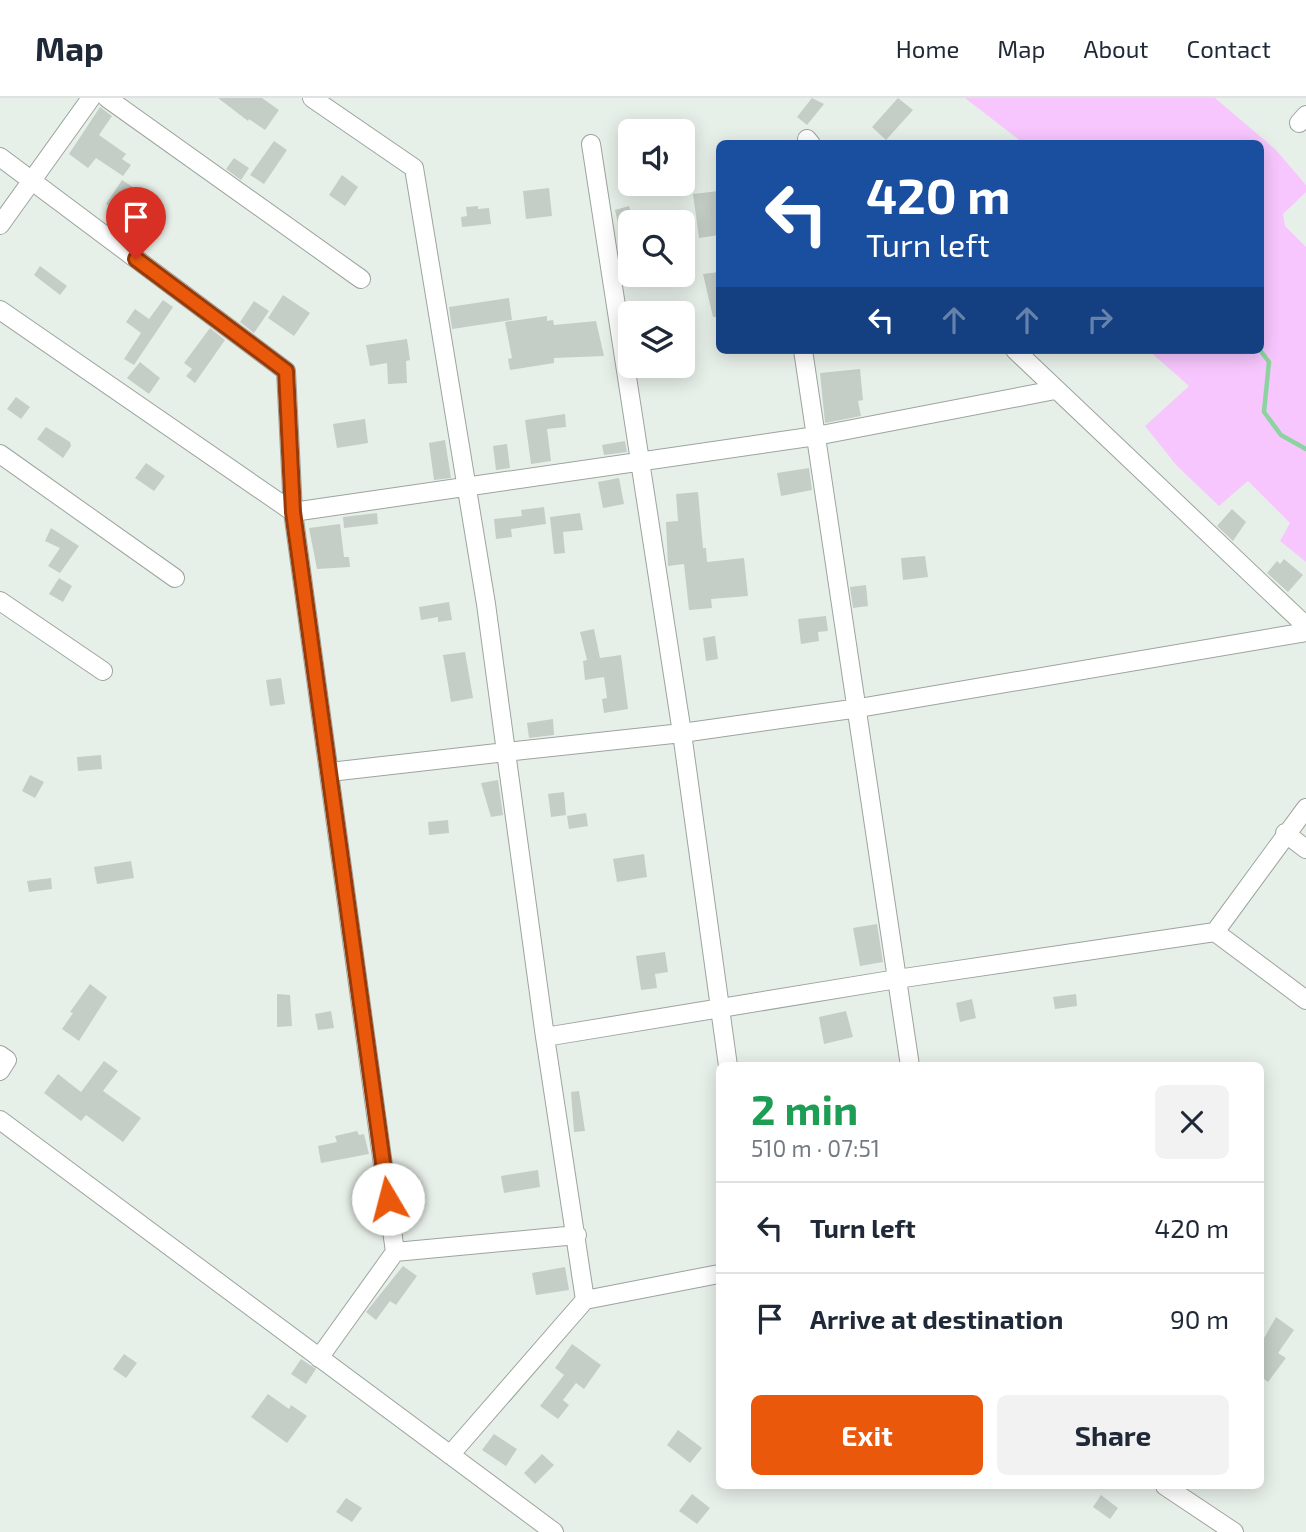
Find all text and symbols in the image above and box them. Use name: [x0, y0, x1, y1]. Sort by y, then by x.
text: Map: [35, 28, 104, 68]
text: Home: [896, 34, 959, 63]
text: Map: [997, 34, 1045, 63]
text: About: [1083, 34, 1149, 63]
text: Contact: [1187, 34, 1271, 63]
map controls: [618, 119, 695, 378]
button: sound: [618, 119, 695, 196]
text: 420 m: [866, 165, 1010, 224]
icon: left: [751, 168, 842, 259]
pin: [106, 187, 166, 259]
icon: arrive: [117, 198, 155, 236]
button: search: [618, 210, 695, 287]
text: Turn left: [866, 225, 990, 263]
button: layers: [618, 301, 695, 378]
icon: left: [862, 301, 900, 339]
icon: ahead: [935, 301, 973, 339]
icon: ahead: [1008, 301, 1046, 339]
icon: right: [1081, 301, 1119, 339]
text: 2 min: [751, 1083, 858, 1133]
button: close: [1155, 1085, 1229, 1159]
text: 510 m · 07:51: [751, 1134, 880, 1162]
position arrow: [351, 1162, 425, 1236]
icon: left: [751, 1209, 789, 1247]
text: Turn left: [810, 1212, 916, 1243]
text: 420 m: [1154, 1212, 1229, 1243]
icon: arrive: [751, 1300, 789, 1338]
text: Arrive at destination: [810, 1303, 1063, 1334]
text: 90 m: [1170, 1303, 1229, 1334]
button: Exit: [751, 1395, 983, 1475]
button: Share: [997, 1395, 1229, 1475]

